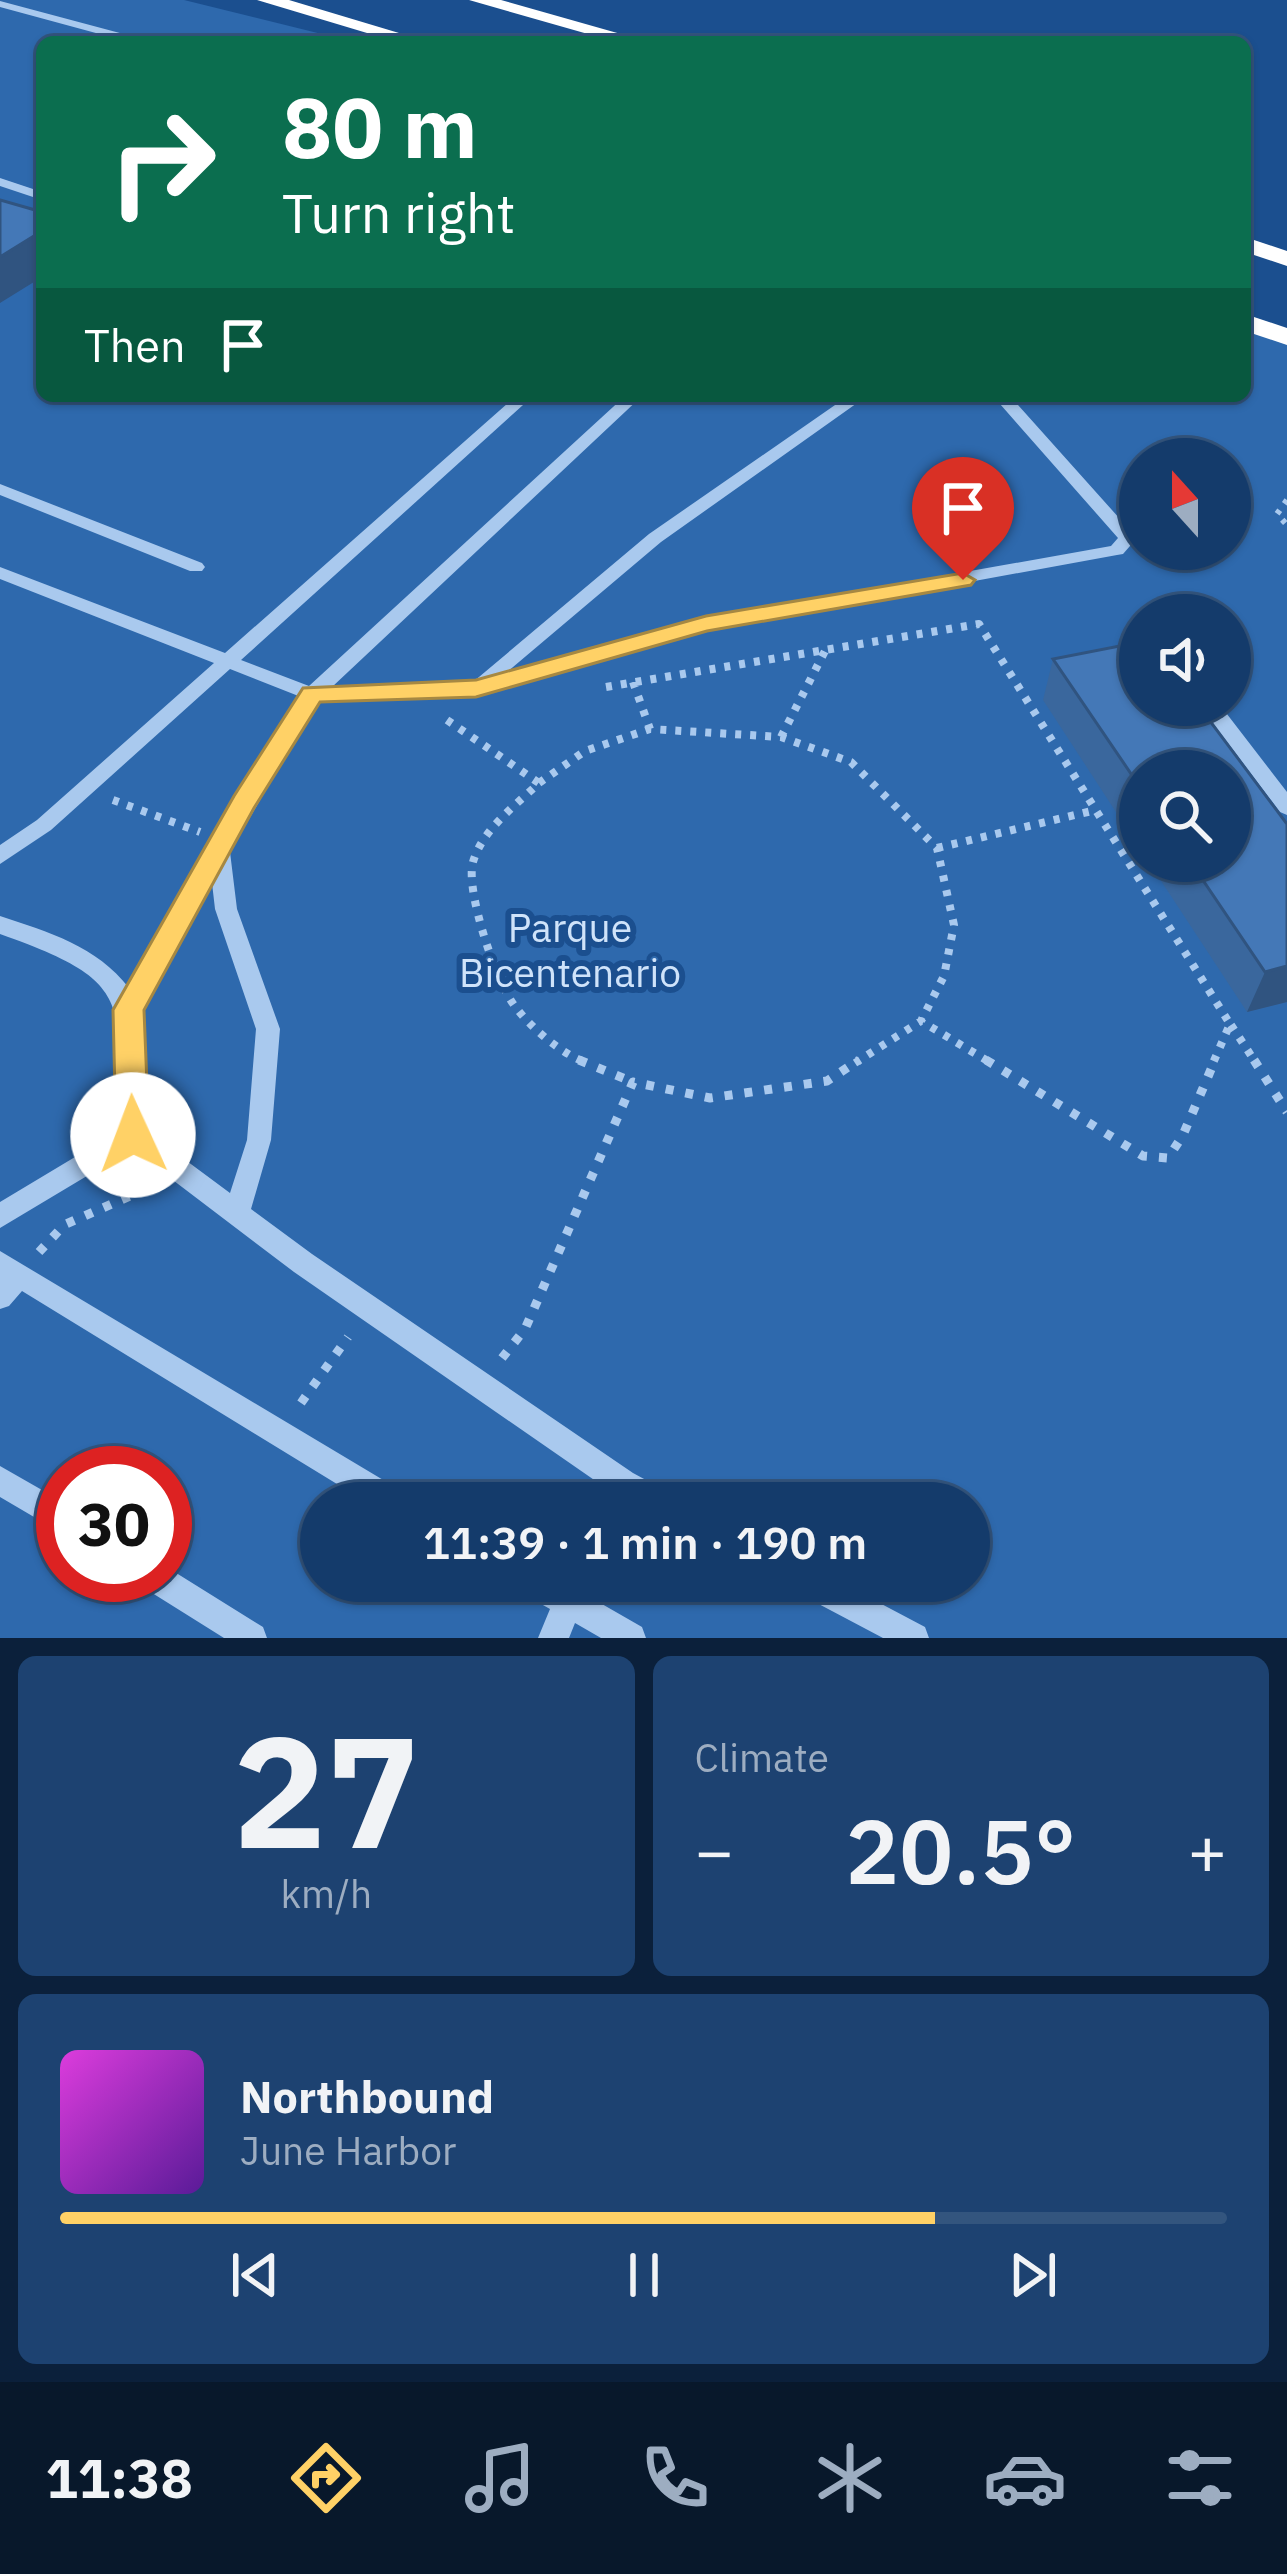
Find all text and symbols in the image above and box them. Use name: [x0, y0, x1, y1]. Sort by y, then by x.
text: 80 m: [282, 72, 478, 181]
icon: right: [84, 84, 240, 240]
text: Turn right: [282, 178, 516, 248]
icon: arrive: [210, 312, 276, 378]
text: Then: [84, 316, 186, 374]
north arrow: [1119, 438, 1251, 570]
map controls: [1119, 438, 1251, 882]
pin: [912, 457, 1014, 580]
icon: arrive: [930, 475, 996, 541]
button: sound: [1119, 594, 1251, 726]
button: search: [1119, 750, 1251, 882]
park label: Parque Bicentenario: [459, 902, 681, 998]
position arrow: [70, 1072, 196, 1198]
speed limit sign: 30: [36, 1446, 192, 1602]
text: 11:39 · 1 min · 190 m: [423, 1513, 867, 1571]
text: 27: [233, 1688, 420, 1891]
text: Climate: [695, 1732, 829, 1783]
text: 20.5°: [845, 1792, 1076, 1909]
text: −: [695, 1807, 734, 1893]
text: +: [1187, 1807, 1227, 1893]
text: km/h: [280, 1868, 372, 1919]
text: Northbound: [240, 2067, 494, 2125]
text: June Harbor: [240, 2125, 456, 2176]
icon: previous: [222, 2242, 288, 2308]
icon: pause: [611, 2242, 677, 2308]
icon: next: [1000, 2242, 1066, 2308]
icon: directions: [284, 2436, 368, 2520]
icon: music: [458, 2436, 542, 2520]
icon: phone: [633, 2436, 717, 2520]
icon: climate: [808, 2436, 892, 2520]
icon: car: [983, 2436, 1067, 2520]
icon: filters: [1158, 2436, 1242, 2520]
text: 11:38: [45, 2443, 193, 2513]

